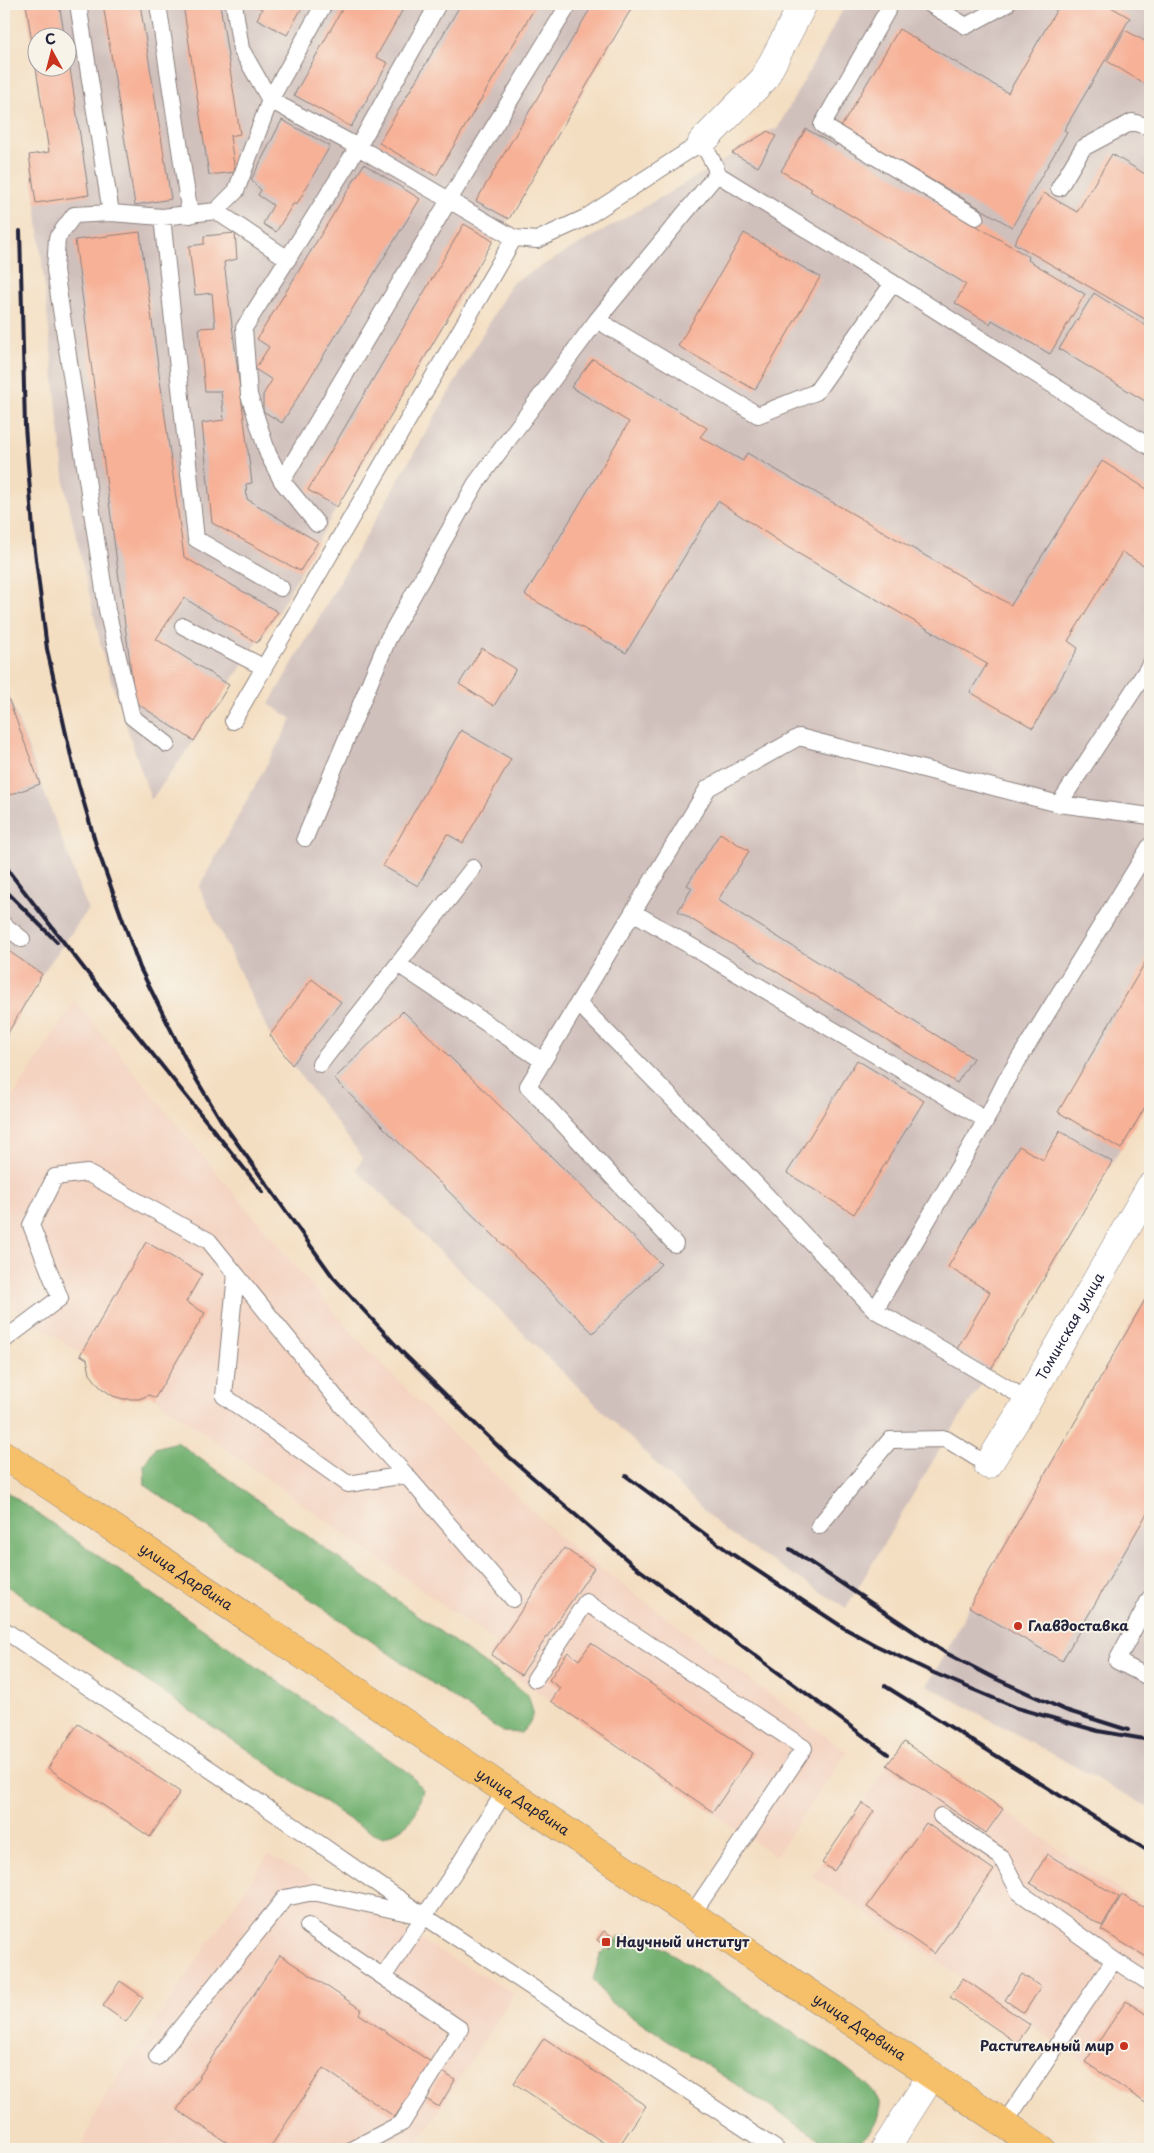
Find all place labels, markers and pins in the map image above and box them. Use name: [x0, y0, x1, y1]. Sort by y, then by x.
place label: Главдоставка: [1028, 1615, 1129, 1636]
marker: Главдоставка: [1012, 1620, 1024, 1632]
place label: Научный институт: [616, 1931, 750, 1952]
marker: Научный институт: [600, 1936, 612, 1948]
place label: Растительный мир: [980, 2035, 1114, 2056]
marker: Растительный мир: [1118, 2040, 1130, 2052]

